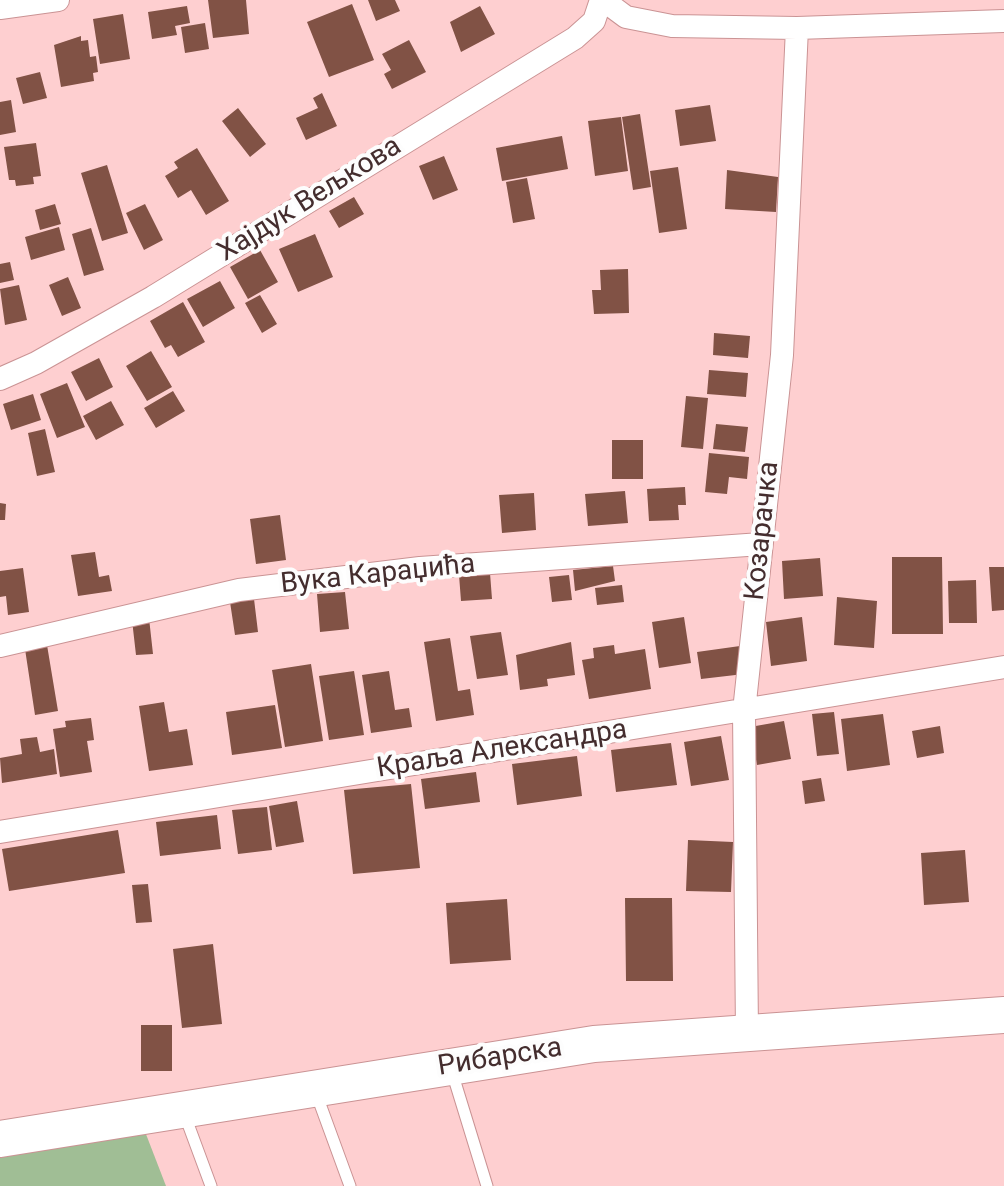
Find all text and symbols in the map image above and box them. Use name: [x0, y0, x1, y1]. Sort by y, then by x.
street label: Хајдук Вељкова: [212, 130, 408, 270]
street label: Козарачка: [739, 460, 787, 602]
street label: Вука Караџића: [279, 548, 477, 602]
street label: Краља Александра: [374, 714, 630, 786]
street label: Рибарска: [435, 1032, 565, 1084]

